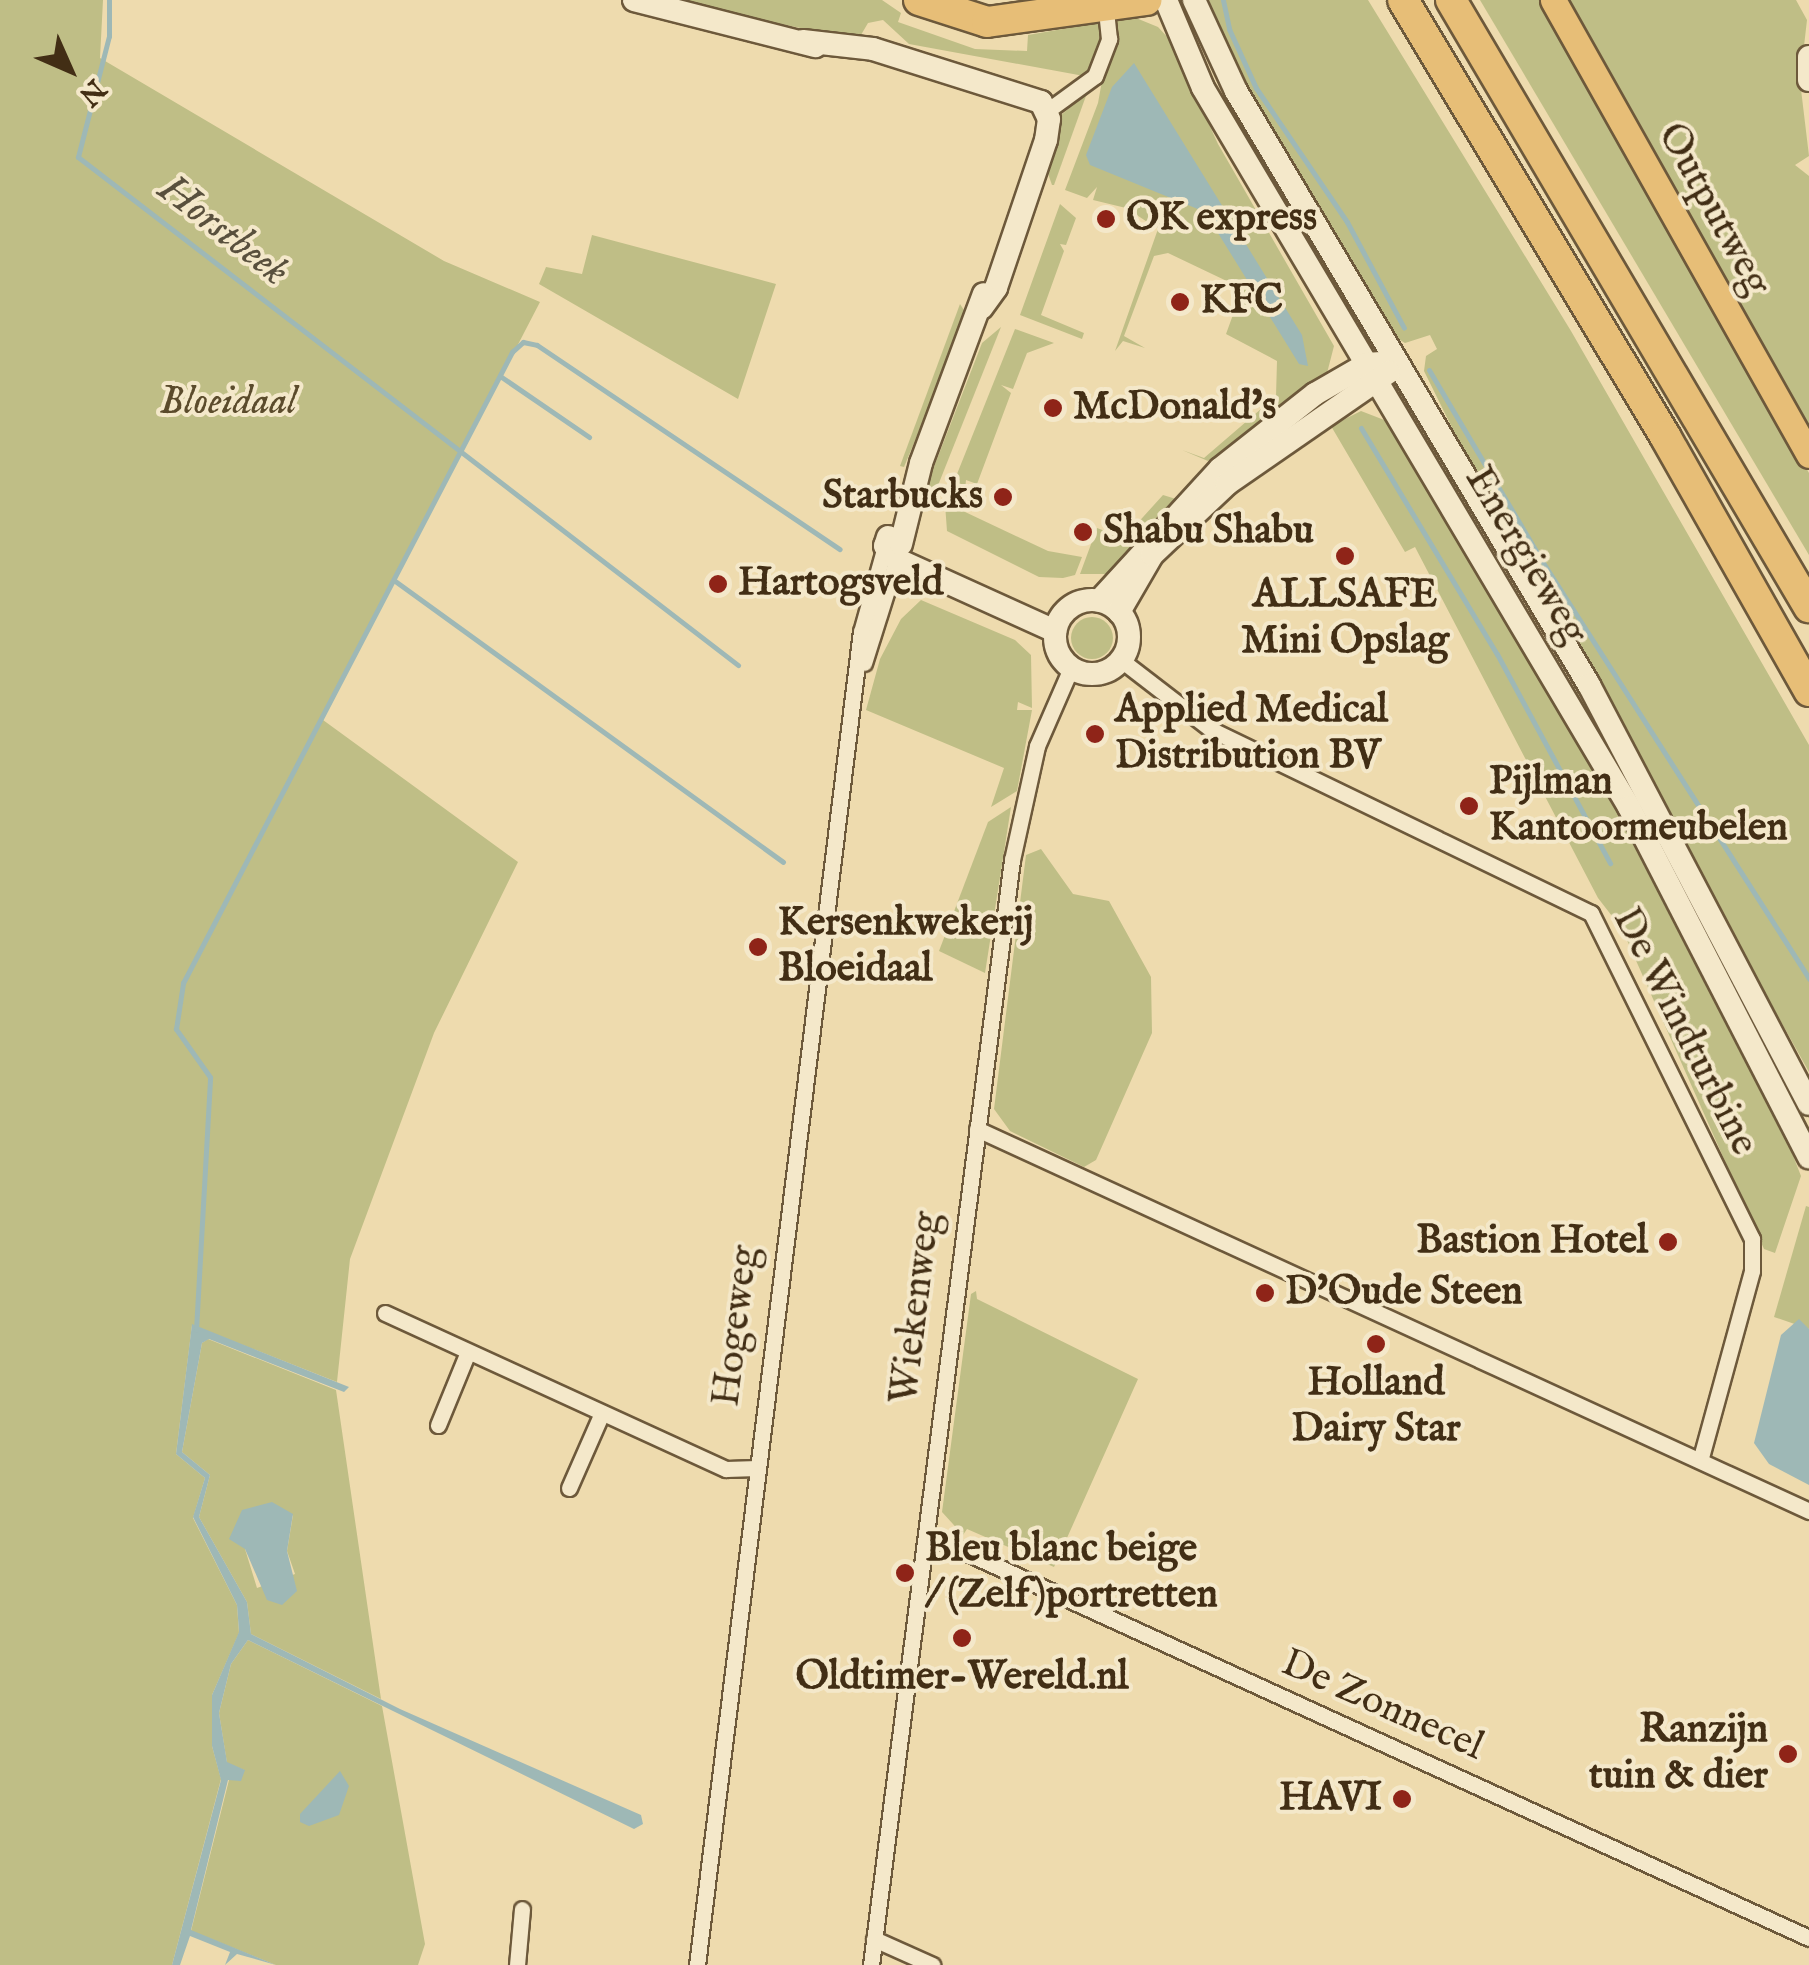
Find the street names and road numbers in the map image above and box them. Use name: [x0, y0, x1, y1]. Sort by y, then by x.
street label: Outputweg: [1646, 115, 1780, 305]
street label: Energieweg: [1453, 458, 1597, 654]
street label: De Windturbine: [1601, 900, 1767, 1164]
street label: Wiekenweg: [881, 1209, 953, 1407]
street label: Hogeweg: [703, 1243, 771, 1409]
street label: De Zonnecel: [1274, 1640, 1490, 1772]

